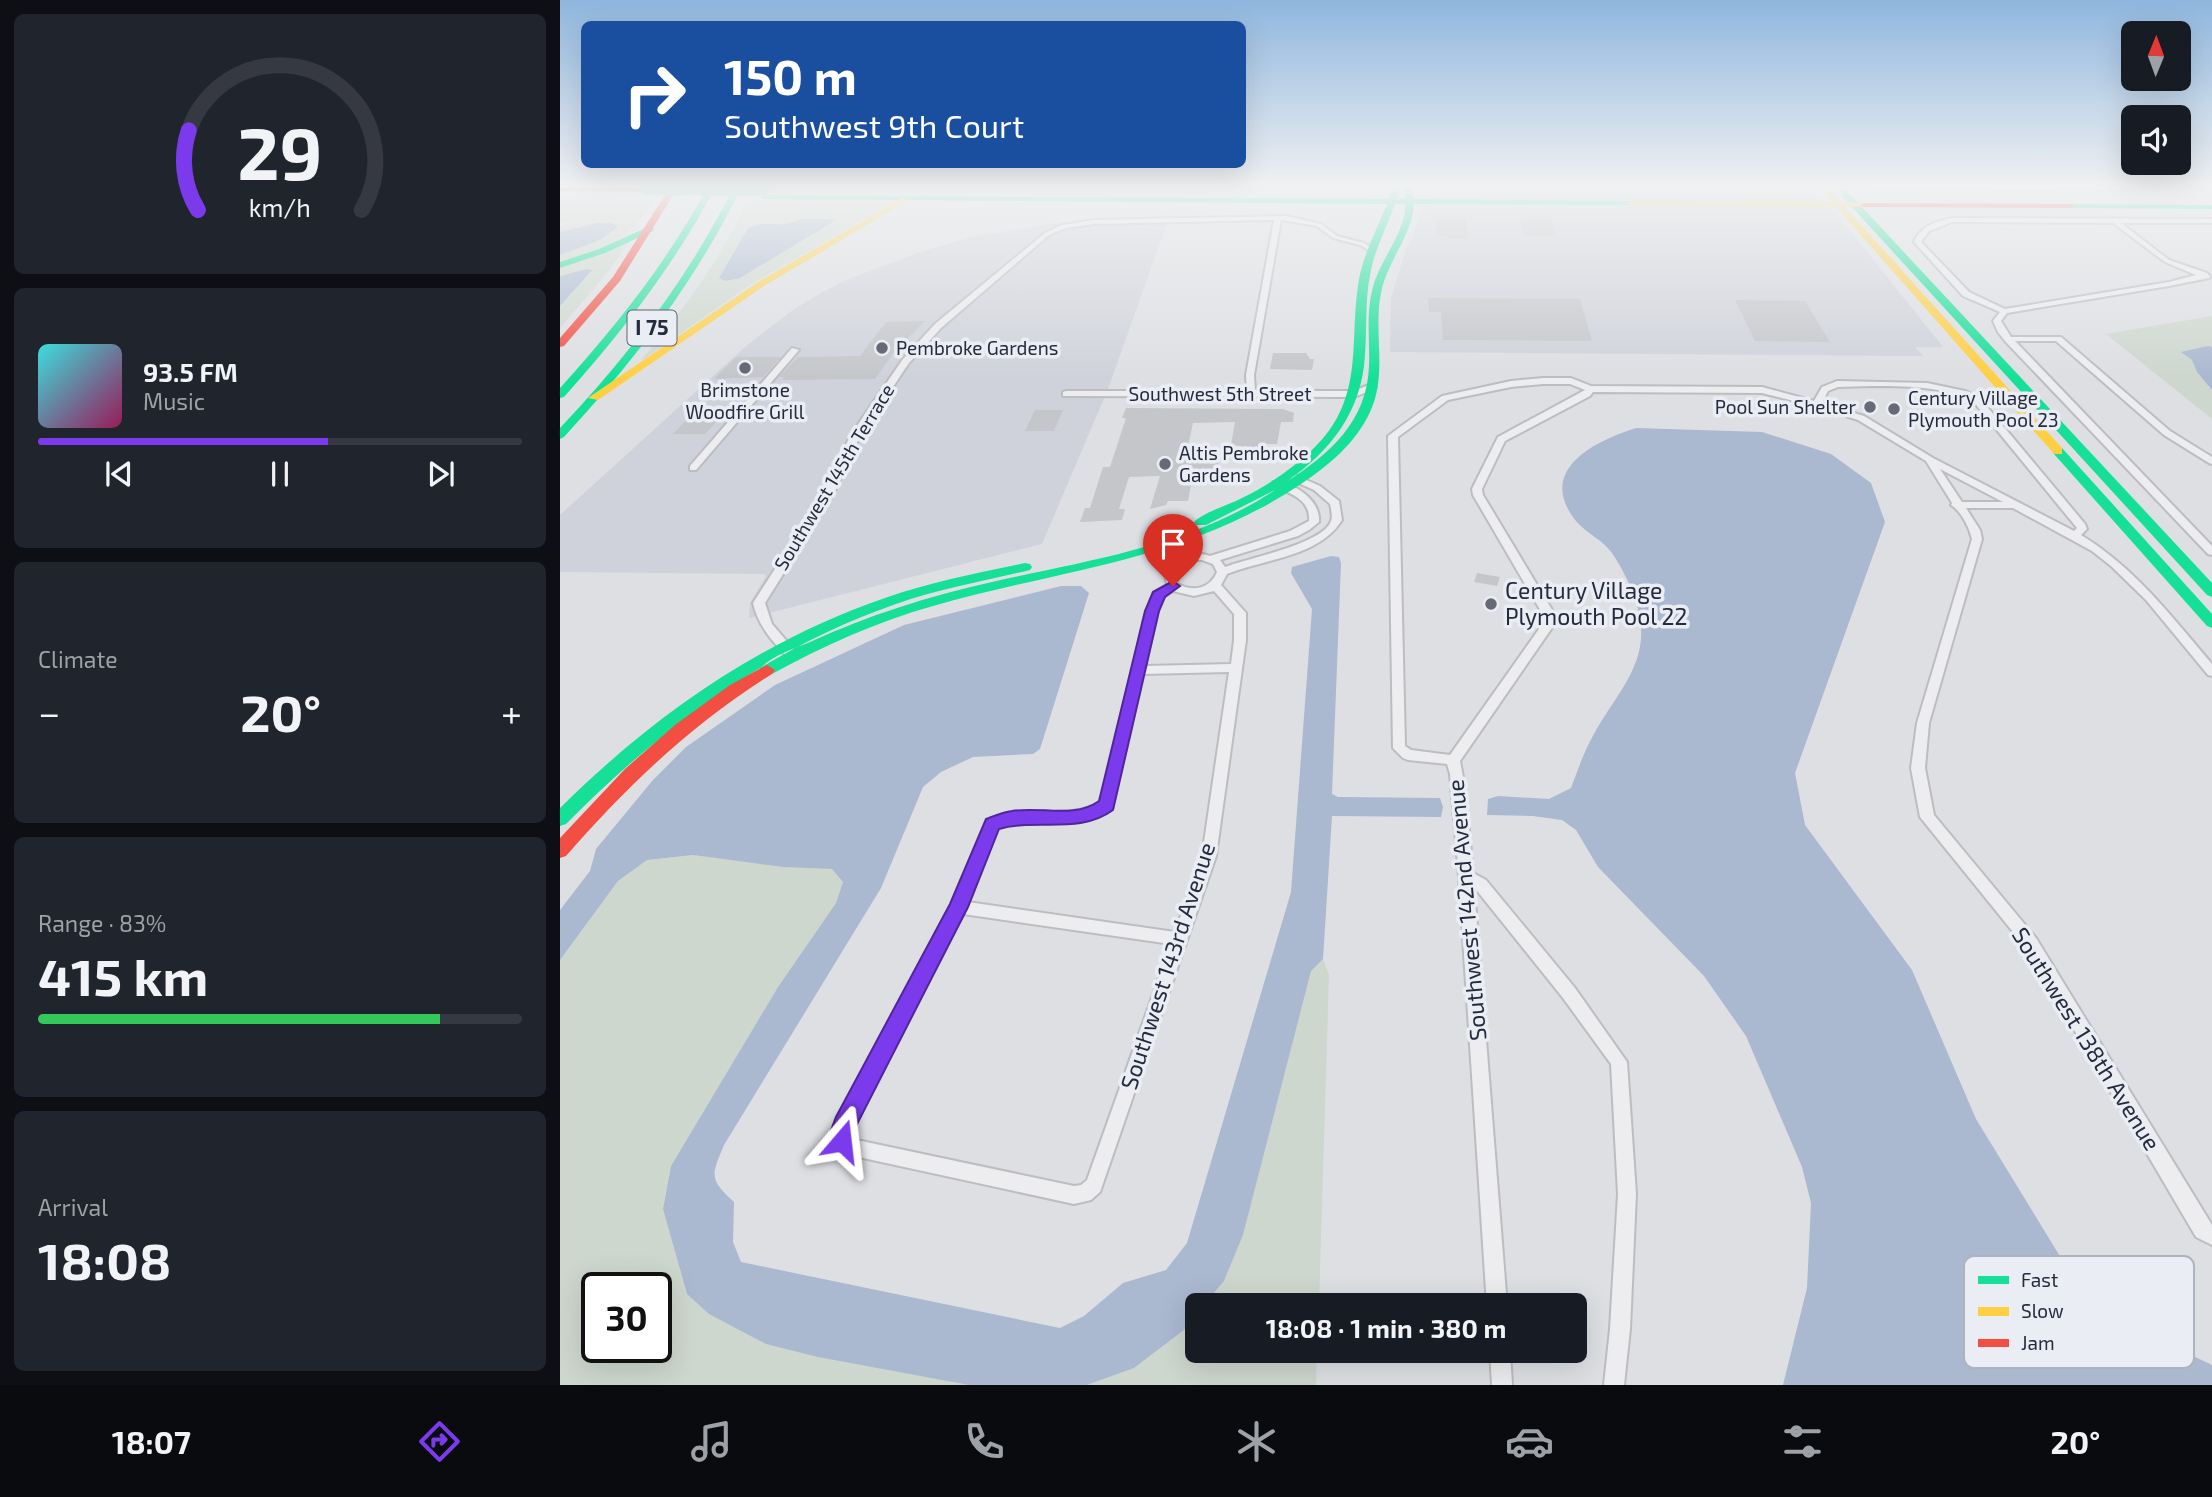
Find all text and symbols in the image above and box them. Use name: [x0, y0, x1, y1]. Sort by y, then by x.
north arrow: [2121, 21, 2191, 91]
map controls: [2121, 21, 2191, 175]
text: 150 m: [724, 46, 857, 105]
icon: right: [609, 49, 700, 140]
button: sound: [2121, 105, 2191, 175]
text: Southwest 9th Court: [724, 106, 1024, 144]
text: 29: [237, 107, 323, 195]
text: km/h: [249, 192, 311, 222]
road number: I 75: [628, 310, 676, 346]
place label: Pembroke Gardens: [896, 336, 1058, 359]
marker: Pembroke Gardens: [874, 340, 890, 356]
text: 93.5 FM: [143, 356, 238, 387]
marker: Brimstone Woodfire Grill: [737, 360, 753, 376]
place label: Brimstone Woodfire Grill: [685, 378, 805, 423]
street label: Southwest 145th Terrace: [769, 379, 898, 574]
street label: Southwest 5th Street: [1129, 382, 1312, 405]
place label: Century Village Plymouth Pool 23: [1908, 386, 2059, 431]
text: Music: [143, 387, 205, 415]
place label: Pool Sun Shelter: [1715, 395, 1856, 418]
marker: Pool Sun Shelter: [1862, 399, 1878, 415]
marker: Century Village Plymouth Pool 23: [1886, 401, 1902, 417]
place label: Altis Pembroke Gardens: [1179, 441, 1309, 486]
icon: previous: [100, 455, 138, 493]
icon: pause: [261, 455, 299, 493]
icon: next: [422, 455, 460, 493]
marker: Altis Pembroke Gardens: [1157, 456, 1173, 472]
pin: [1143, 514, 1203, 586]
icon: arrive: [1154, 525, 1192, 563]
place label: Century Village Plymouth Pool 22: [1505, 576, 1687, 630]
marker: Century Village Plymouth Pool 22: [1483, 596, 1499, 612]
text: Climate: [38, 645, 118, 673]
text: 20°: [240, 680, 321, 742]
text: −: [38, 689, 60, 735]
text: +: [501, 689, 522, 735]
street label: Southwest 142nd Avenue: [1441, 778, 1491, 1042]
street label: Southwest 143rd Avenue: [1114, 839, 1220, 1093]
text: Range · 83%: [38, 909, 166, 937]
street label: Southwest 138th Avenue: [2007, 922, 2167, 1155]
text: 415 km: [38, 944, 208, 1006]
position arrow: [805, 1104, 879, 1178]
text: Arrival: [38, 1193, 108, 1221]
text: 18:08: [38, 1228, 171, 1290]
legend: [1964, 1256, 2194, 1368]
text: Fast: [2021, 1268, 2058, 1291]
speed limit sign: 30: [581, 1272, 672, 1363]
text: Slow: [2021, 1299, 2064, 1322]
text: 18:08 · 1 min · 380 m: [1266, 1312, 1506, 1343]
text: Jam: [2021, 1331, 2055, 1354]
icon: directions: [415, 1417, 464, 1466]
icon: music: [687, 1417, 736, 1466]
icon: phone: [960, 1417, 1009, 1466]
icon: climate: [1232, 1417, 1281, 1466]
icon: car: [1505, 1417, 1554, 1466]
icon: filters: [1778, 1417, 1827, 1466]
text: 18:07: [112, 1422, 191, 1460]
text: 20°: [2050, 1422, 2100, 1460]

